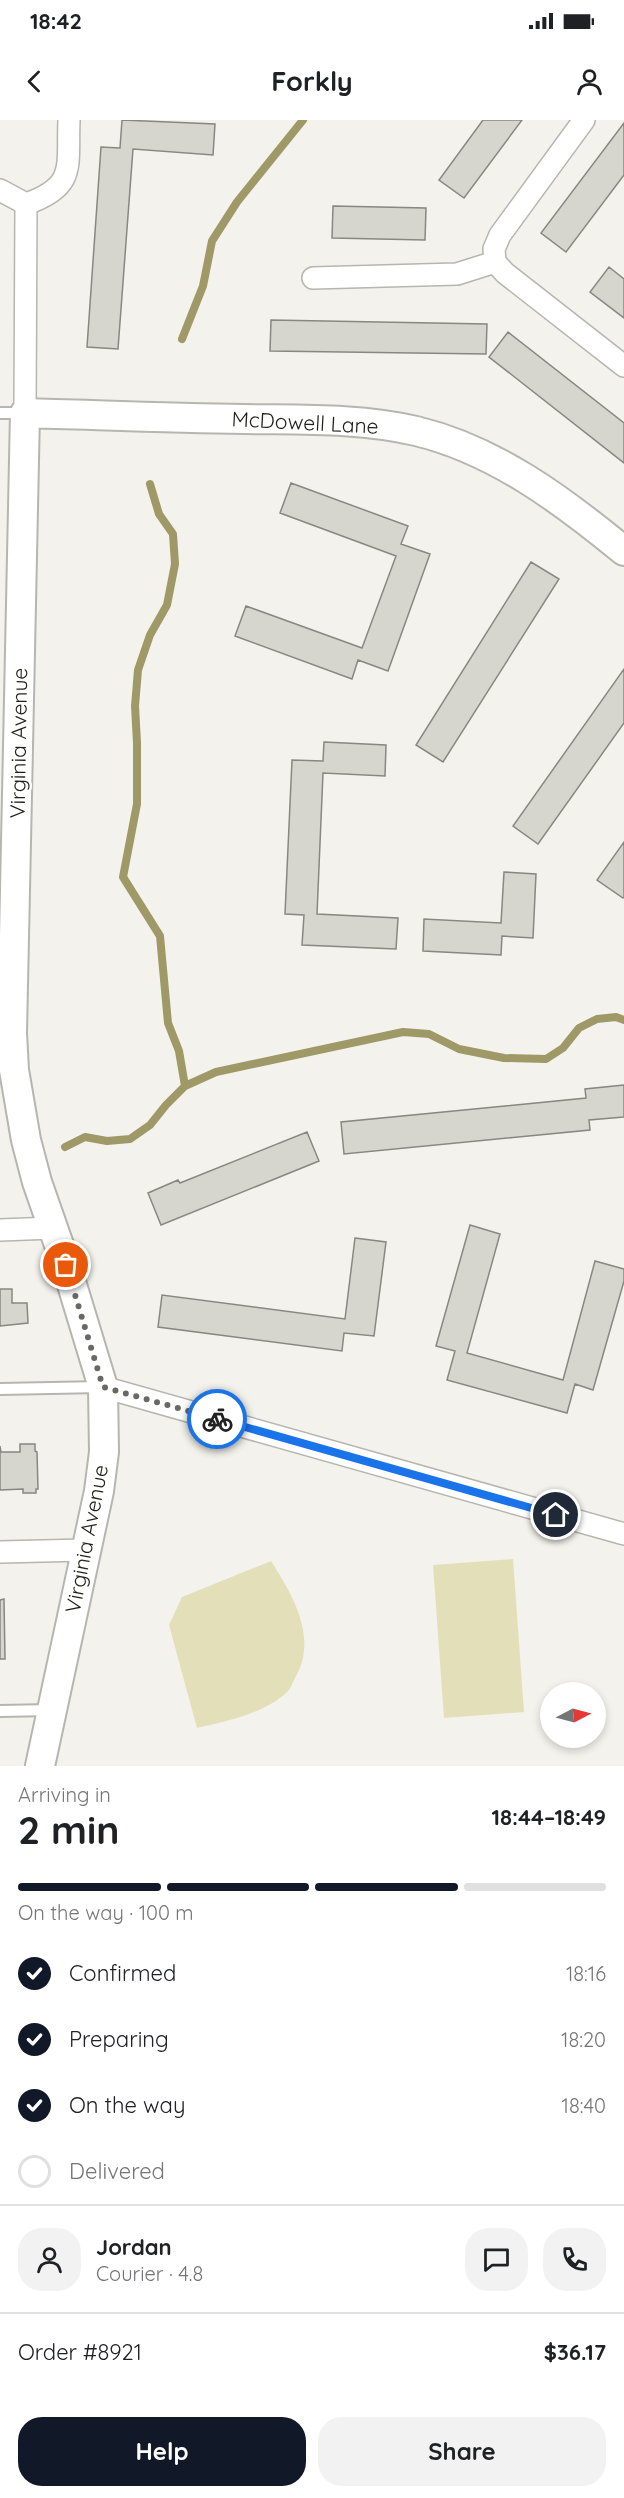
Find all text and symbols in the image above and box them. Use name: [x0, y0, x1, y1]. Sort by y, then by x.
text: 18:42: [30, 7, 82, 35]
text: Forkly: [271, 64, 353, 98]
icon: back: [18, 65, 51, 98]
icon: person: [573, 65, 606, 98]
street label: McDowell Lane: [231, 405, 379, 439]
street label: Virginia Avenue: [4, 667, 32, 819]
pin: [40, 1239, 91, 1290]
icon: bag: [49, 1248, 82, 1281]
courier: [187, 1389, 247, 1449]
icon: bike: [201, 1403, 234, 1436]
street label: Virginia Avenue: [59, 1462, 113, 1615]
pin: [530, 1489, 581, 1540]
icon: home: [539, 1498, 572, 1531]
north arrow: [540, 1682, 606, 1748]
map controls: [540, 1682, 606, 1748]
text: Arriving in: [18, 1782, 111, 1807]
text: 18:44–18:49: [491, 1803, 606, 1831]
text: 2 min: [18, 1805, 120, 1854]
text: On the way · 100 m: [18, 1900, 194, 1925]
icon: check: [18, 1957, 51, 1990]
text: Confirmed: [69, 1959, 176, 1987]
text: 18:16: [566, 1961, 606, 1986]
icon: check: [18, 2023, 51, 2056]
text: Preparing: [69, 2025, 169, 2053]
text: 18:20: [561, 2027, 606, 2052]
icon: check: [18, 2089, 51, 2122]
text: On the way: [69, 2091, 185, 2119]
text: 18:40: [562, 2093, 606, 2118]
text: Delivered: [69, 2157, 165, 2185]
button: person: [18, 2228, 81, 2291]
button: chat: [465, 2228, 528, 2291]
button: phone: [543, 2228, 606, 2291]
text: Jordan: [96, 2233, 172, 2261]
text: Courier · 4.8: [96, 2261, 203, 2286]
text: Order #8921: [18, 2338, 142, 2366]
text: $36.17: [544, 2338, 606, 2366]
button: Help: [18, 2417, 306, 2486]
button: Share: [318, 2417, 606, 2486]

